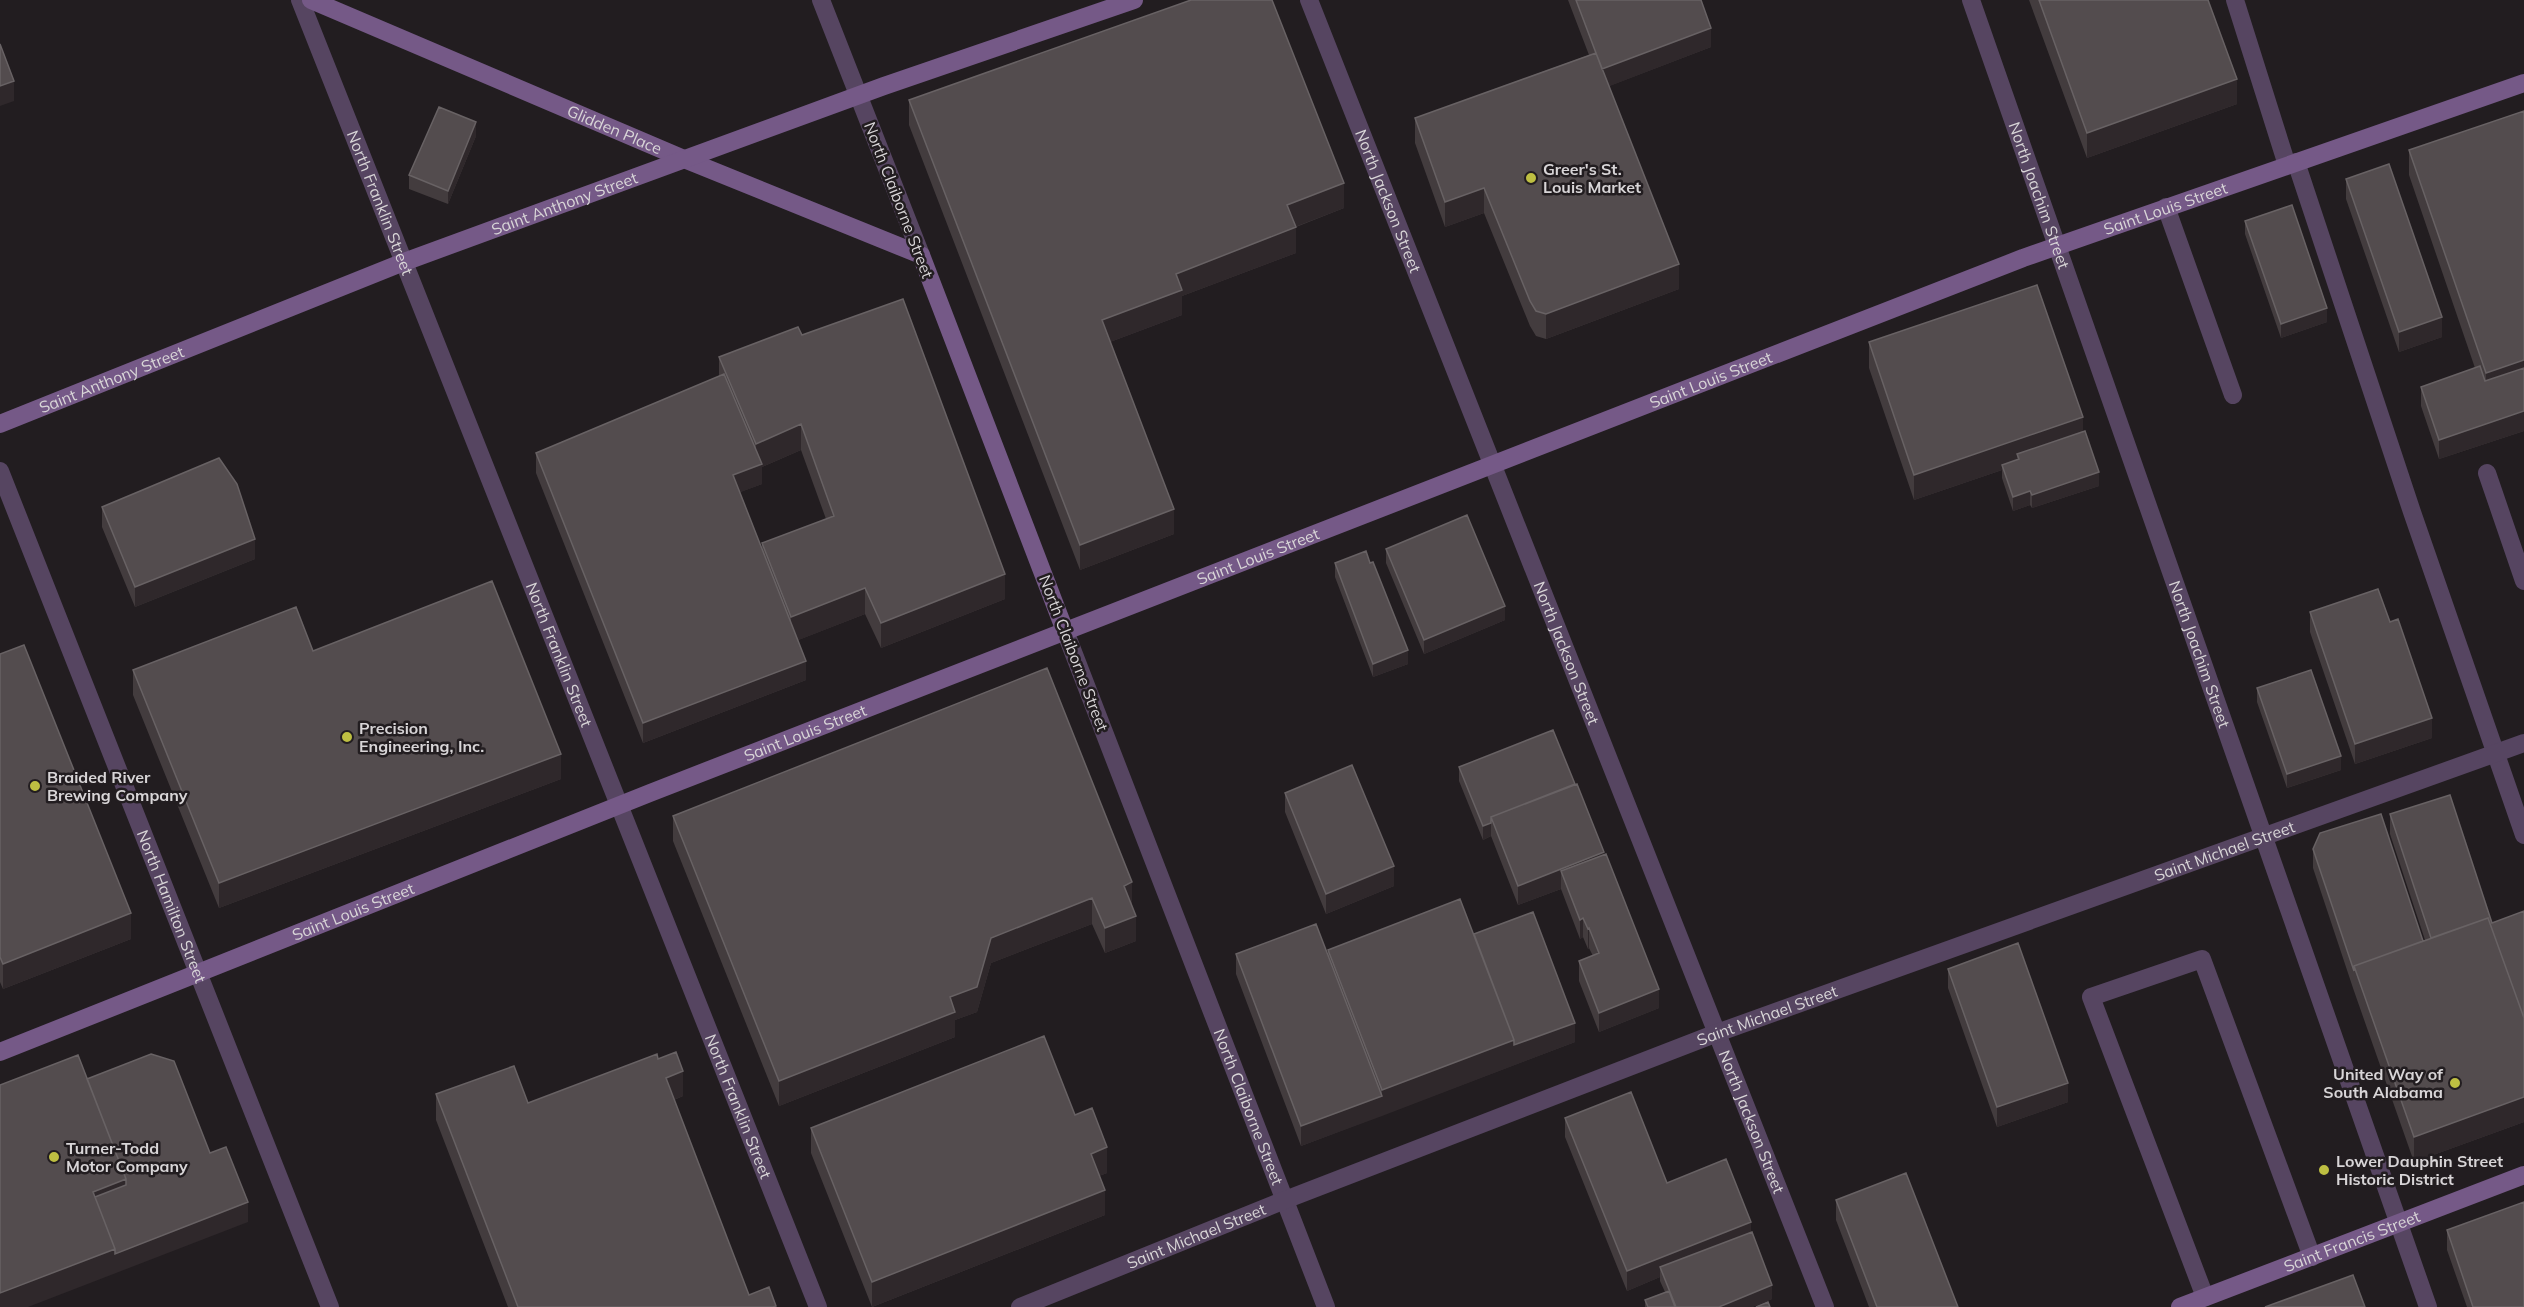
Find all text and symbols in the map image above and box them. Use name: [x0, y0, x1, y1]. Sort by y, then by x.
street label: Glidden Place: [564, 100, 665, 158]
street label: North Claiborne Street: [860, 119, 938, 281]
street label: North Joachim Street: [2004, 119, 2074, 272]
street label: North Jackson Street: [1351, 126, 1426, 276]
street label: North Franklin Street: [343, 127, 418, 278]
place label: Greer's St. Louis Market: [1543, 159, 1641, 197]
street label: Saint Anthony Street: [488, 167, 640, 239]
marker: Greer's St. Louis Market: [1524, 171, 1538, 185]
street label: Saint Louis Street: [2101, 177, 2230, 239]
street label: Saint Anthony Street: [36, 341, 187, 417]
street label: Saint Louis Street: [1647, 347, 1775, 413]
street label: Saint Louis Street: [1194, 523, 1322, 589]
street label: North Claiborne Street: [1035, 572, 1113, 734]
street label: North Jackson Street: [1530, 578, 1604, 728]
street label: North Joachim Street: [2165, 578, 2235, 731]
street label: North Franklin Street: [522, 579, 597, 730]
street label: Saint Louis Street: [741, 700, 869, 766]
place label: Precision Engineering, Inc.: [359, 718, 484, 756]
marker: Precision Engineering, Inc.: [340, 730, 354, 744]
place label: Braided River Brewing Company: [47, 767, 188, 805]
marker: Braided River Brewing Company: [28, 779, 42, 793]
street label: Saint Michael Street: [2151, 816, 2298, 885]
street label: North Hamilton Street: [133, 827, 211, 986]
street label: Saint Louis Street: [289, 878, 417, 945]
street label: Saint Michael Street: [1694, 980, 1840, 1050]
street label: North Claiborne Street: [1209, 1026, 1288, 1188]
street label: North Franklin Street: [701, 1031, 776, 1182]
street label: North Jackson Street: [1715, 1047, 1789, 1197]
place label: United Way of South Alabama: [2323, 1064, 2444, 1102]
marker: United Way of South Alabama: [2448, 1076, 2462, 1090]
place label: Turner-Todd Motor Company: [66, 1138, 188, 1176]
marker: Turner-Todd Motor Company: [47, 1150, 61, 1164]
place label: Lower Dauphin Street Historic District: [2336, 1151, 2503, 1189]
marker: Lower Dauphin Street Historic District: [2317, 1163, 2331, 1177]
street label: Saint Michael Street: [1124, 1199, 1269, 1273]
street label: Saint Francis Street: [2281, 1206, 2423, 1276]

